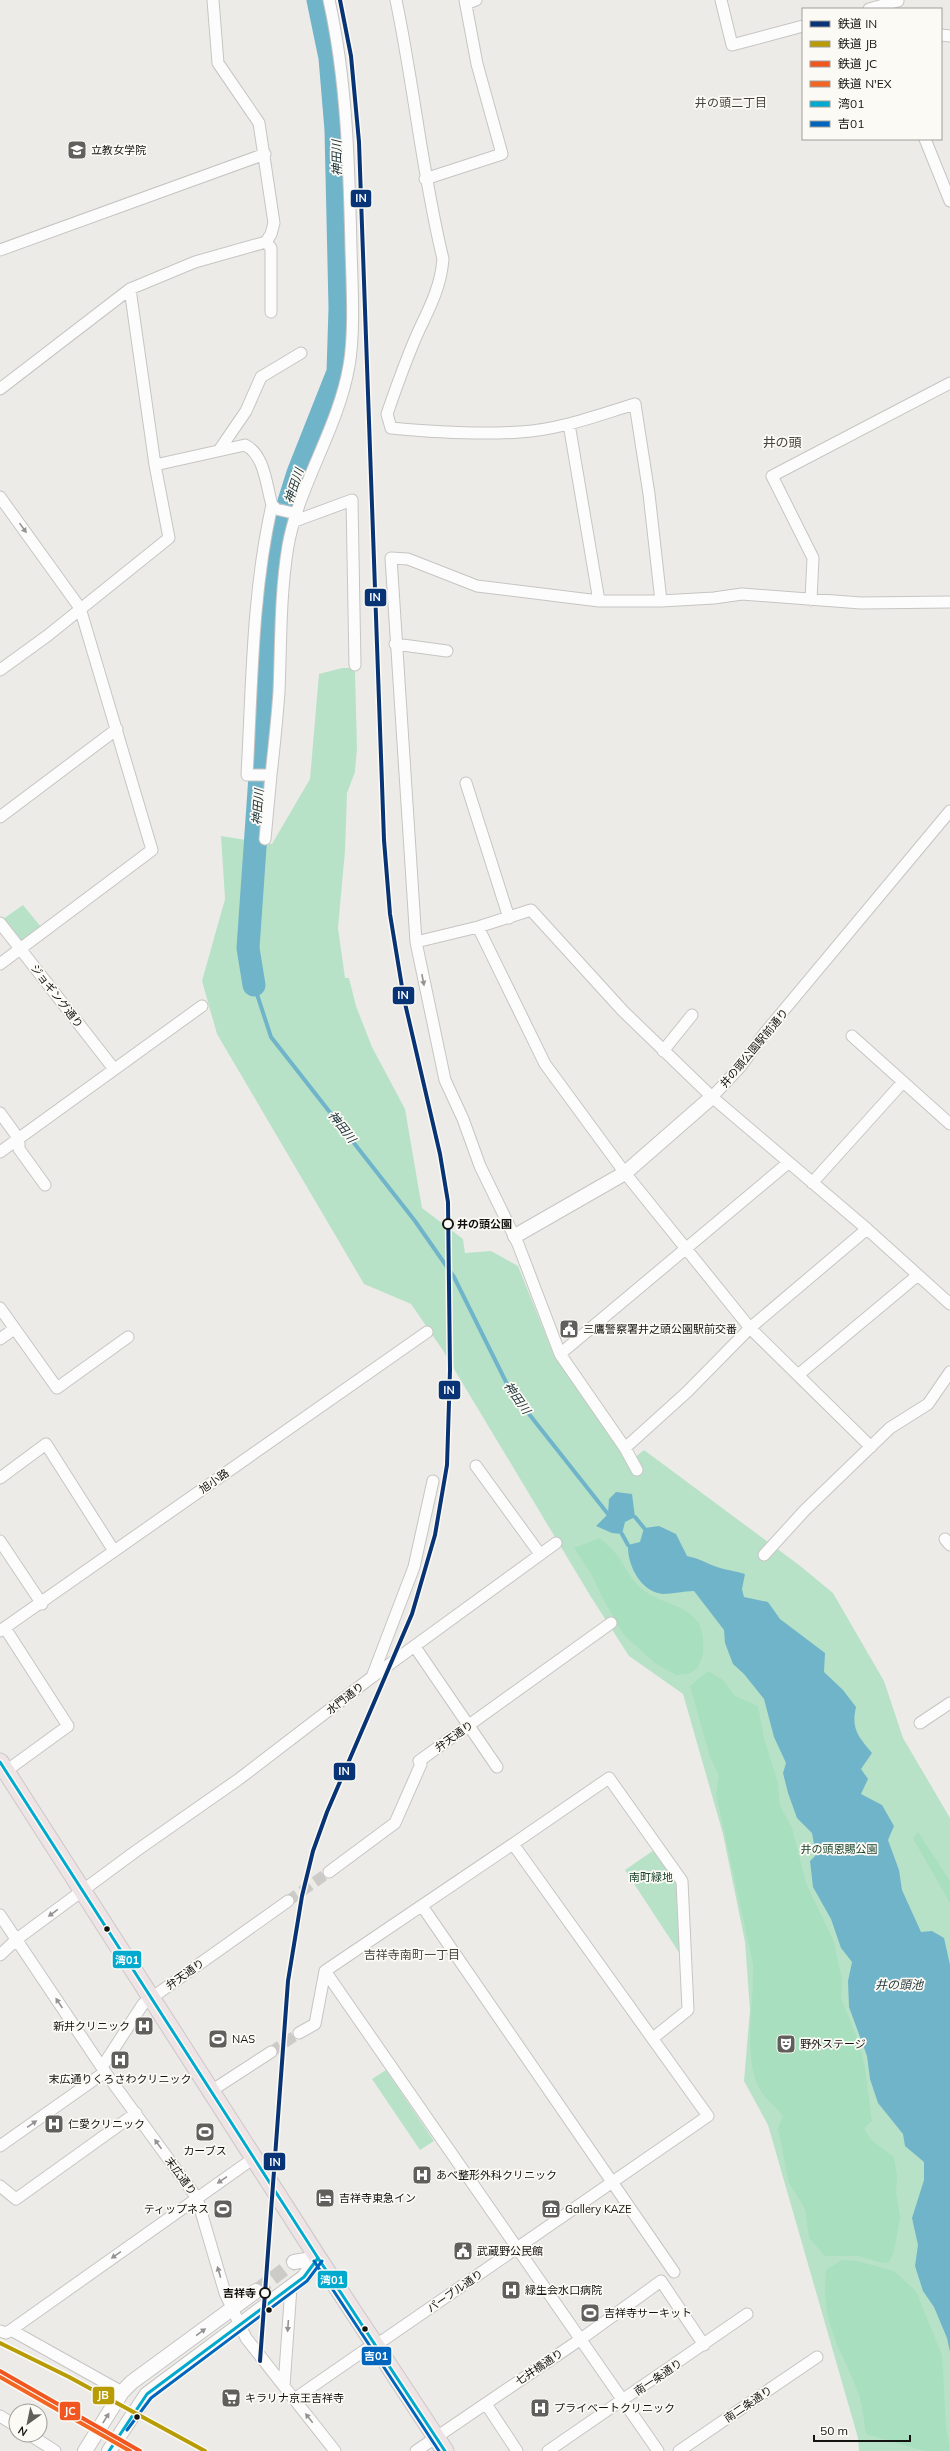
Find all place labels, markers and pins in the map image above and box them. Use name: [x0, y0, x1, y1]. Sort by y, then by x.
school or university icon: 立教女学院: [66, 139, 88, 161]
place label: 立教女学院: [91, 143, 146, 157]
place label: 井の頭公園: [457, 1217, 512, 1231]
marker: 井の頭公園: [442, 1218, 454, 1230]
public building icon: 三鷹警察署井之頭公園駅前交番: [558, 1318, 580, 1340]
place label: 三鷹警察署井之頭公園駅前交番: [583, 1322, 737, 1336]
unlabelled marker: [102, 1924, 112, 1934]
hospital icon: 新井クリニック: [133, 2015, 155, 2037]
place label: 新井クリニック: [53, 2019, 130, 2033]
sports icon: NAS: [207, 2028, 229, 2050]
place label: NAS: [232, 2032, 255, 2046]
theatre icon: 野外ステージ: [775, 2033, 797, 2055]
place label: 野外ステージ: [800, 2037, 866, 2051]
hospital icon: 末広通りくろさわクリニック: [109, 2049, 131, 2071]
place label: 末広通りくろさわクリニック: [49, 2072, 192, 2086]
hospital icon: 仁愛クリニック: [43, 2113, 65, 2135]
place label: 仁愛クリニック: [68, 2117, 145, 2131]
sports icon: カーブス: [194, 2121, 216, 2143]
place label: カーブス: [183, 2144, 227, 2158]
hospital icon: あべ整形外科クリニック: [411, 2164, 433, 2186]
place label: あべ整形外科クリニック: [436, 2168, 557, 2182]
hotel icon: 吉祥寺東急イン: [314, 2187, 336, 2209]
place label: 吉祥寺東急イン: [339, 2191, 416, 2205]
sports icon: ティップネス: [212, 2198, 234, 2220]
museum icon: Gallery KAZE: [540, 2198, 562, 2220]
place label: ティップネス: [144, 2202, 209, 2216]
place label: Gallery KAZE: [565, 2202, 632, 2216]
public building icon: 武蔵野公民館: [452, 2240, 474, 2262]
place label: 武蔵野公民館: [477, 2244, 543, 2258]
hospital icon: 緑生会水口病院: [500, 2279, 522, 2301]
place label: 緑生会水口病院: [525, 2283, 602, 2297]
place label: 吉祥寺: [223, 2286, 256, 2300]
marker: 吉祥寺: [259, 2287, 271, 2299]
sports icon: 吉祥寺サーキット: [579, 2302, 601, 2324]
unlabelled marker: [264, 2305, 274, 2315]
place label: 吉祥寺サーキット: [604, 2306, 692, 2320]
unlabelled marker: [360, 2324, 370, 2334]
supermarket icon: キラリナ京王吉祥寺: [220, 2387, 242, 2409]
place label: キラリナ京王吉祥寺: [245, 2391, 344, 2405]
hospital icon: プライベートクリニック: [529, 2397, 551, 2419]
place label: プライベートクリニック: [554, 2401, 675, 2415]
unlabelled marker: [132, 2412, 142, 2422]

